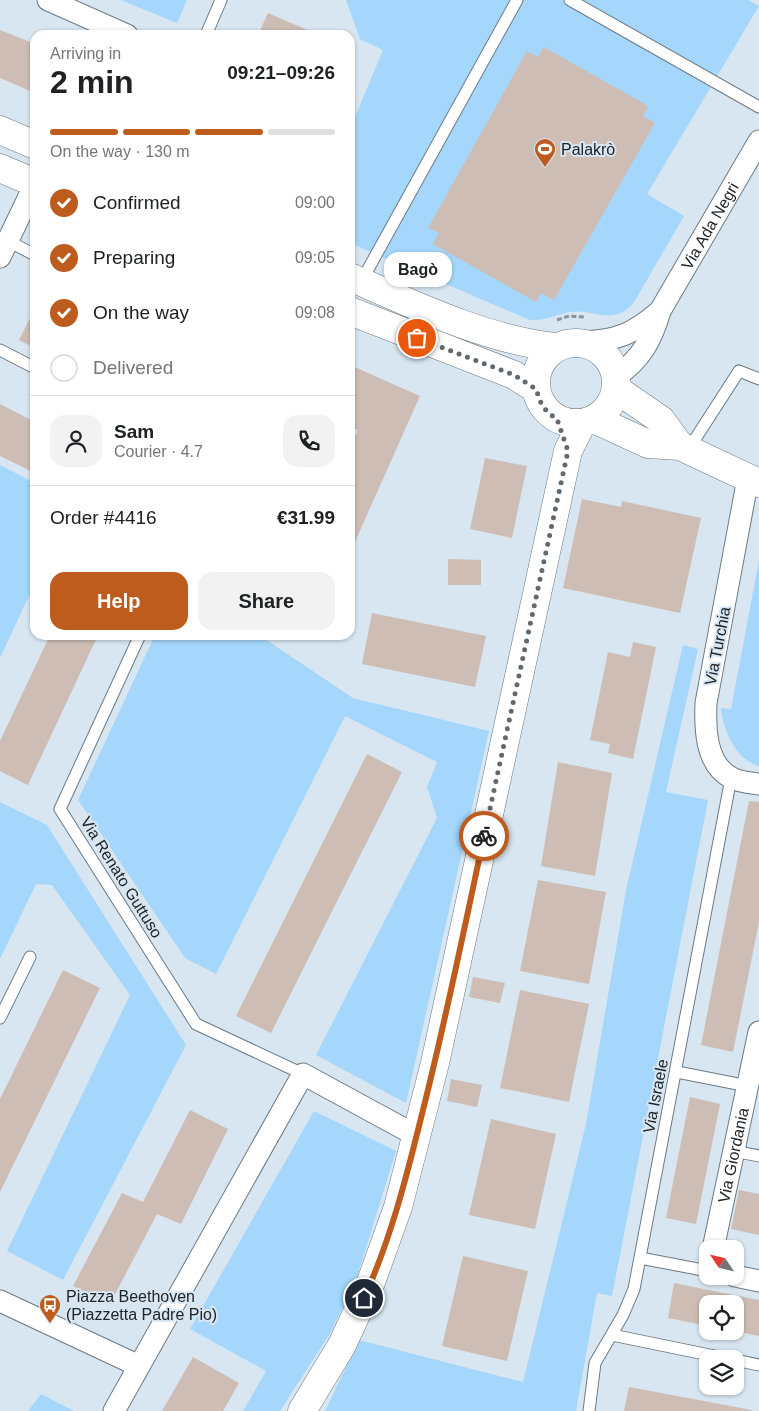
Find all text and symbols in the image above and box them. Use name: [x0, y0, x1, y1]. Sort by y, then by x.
text: Arriving in: [50, 45, 121, 62]
text: 09:21–09:26: [227, 62, 335, 83]
text: 2 min: [50, 64, 134, 100]
sports icon: Palakrò: [533, 137, 557, 168]
place label: Palakrò: [561, 141, 615, 158]
text: On the way · 130 m: [50, 143, 190, 160]
street label: Via Ada Negri: [678, 180, 742, 273]
icon: check: [50, 189, 78, 217]
text: Confirmed: [93, 192, 181, 213]
text: 09:00: [295, 194, 335, 211]
icon: check: [50, 244, 78, 272]
text: Preparing: [93, 247, 175, 268]
text: 09:05: [295, 249, 335, 266]
callout: Bagò: [383, 253, 451, 288]
text: Bagò: [398, 261, 438, 278]
icon: check: [50, 299, 78, 327]
text: On the way: [93, 302, 189, 323]
text: 09:08: [295, 304, 335, 321]
pin: [396, 317, 438, 359]
icon: bag: [403, 324, 431, 352]
text: Delivered: [93, 357, 173, 378]
button: person: [50, 415, 102, 467]
button: phone: [283, 415, 335, 467]
text: Sam: [114, 421, 154, 442]
text: Courier · 4.7: [114, 443, 203, 460]
text: Order #4416: [50, 507, 157, 528]
text: €31.99: [277, 507, 335, 528]
button: Help: [50, 572, 188, 630]
button: Share: [198, 572, 335, 630]
street label: Via Turchia: [702, 605, 733, 687]
courier: [459, 811, 509, 861]
street label: Via Renato Guttuso: [77, 814, 166, 941]
icon: bike: [470, 822, 498, 850]
street label: Via Israele: [640, 1057, 671, 1135]
street label: Via Giordania: [715, 1106, 752, 1204]
north arrow: [699, 1240, 744, 1285]
map controls: [699, 1240, 744, 1395]
pin: [343, 1277, 385, 1319]
icon: home: [350, 1284, 378, 1312]
place label: Piazza Beethoven (Piazzetta Padre Pio): [66, 1288, 217, 1323]
bus stop icon: Piazza Beethoven (Piazzetta Padre Pio): [38, 1293, 62, 1324]
button: locate: [699, 1295, 744, 1340]
button: layers: [699, 1350, 744, 1395]

